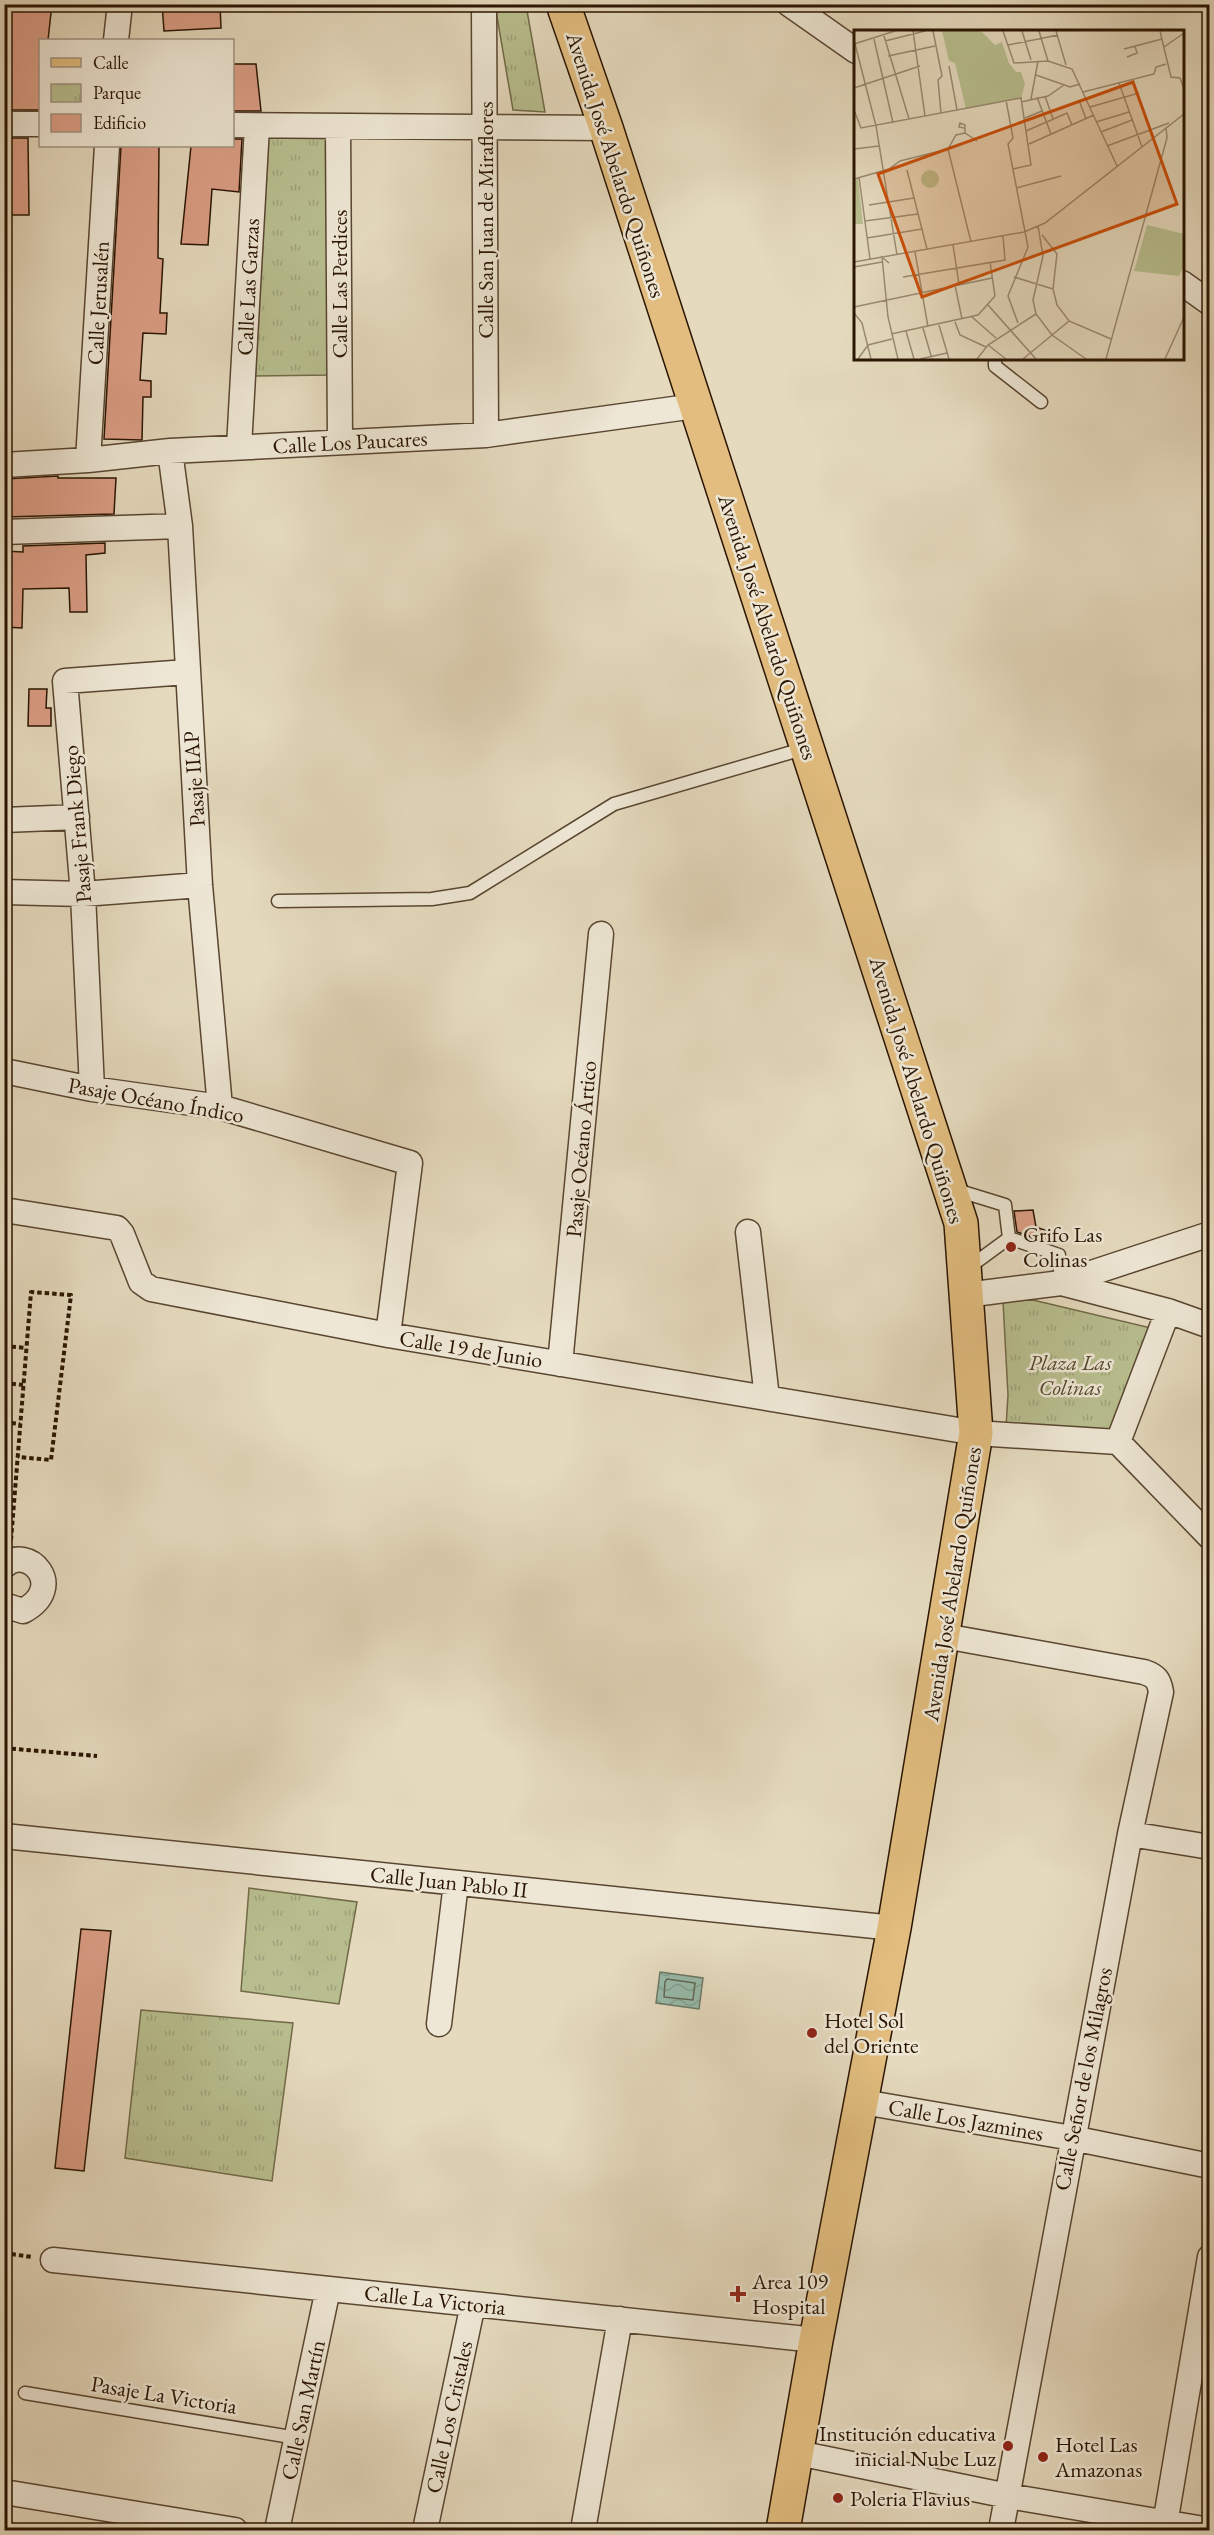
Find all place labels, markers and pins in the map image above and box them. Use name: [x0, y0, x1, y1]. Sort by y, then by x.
place label: Grifo Las Colinas: [1023, 1220, 1102, 1274]
marker: Grifo Las Colinas: [1004, 1240, 1018, 1254]
place label: Hotel Sol del Oriente: [824, 2006, 919, 2060]
marker: Hotel Sol del Oriente: [805, 2026, 819, 2040]
place label: Area 109 Hospital: [751, 2267, 828, 2321]
marker: Area 109 Hospital: [729, 2285, 747, 2303]
place label: Institución educativa inicial Nube Luz: [819, 2419, 997, 2473]
place label: Hotel Las Amazonas: [1054, 2430, 1142, 2484]
marker: Institución educativa inicial Nube Luz: [1001, 2439, 1015, 2453]
marker: Hotel Las Amazonas: [1036, 2450, 1050, 2464]
place label: Poleria Flavius: [850, 2484, 970, 2513]
marker: Poleria Flavius: [831, 2491, 845, 2505]

